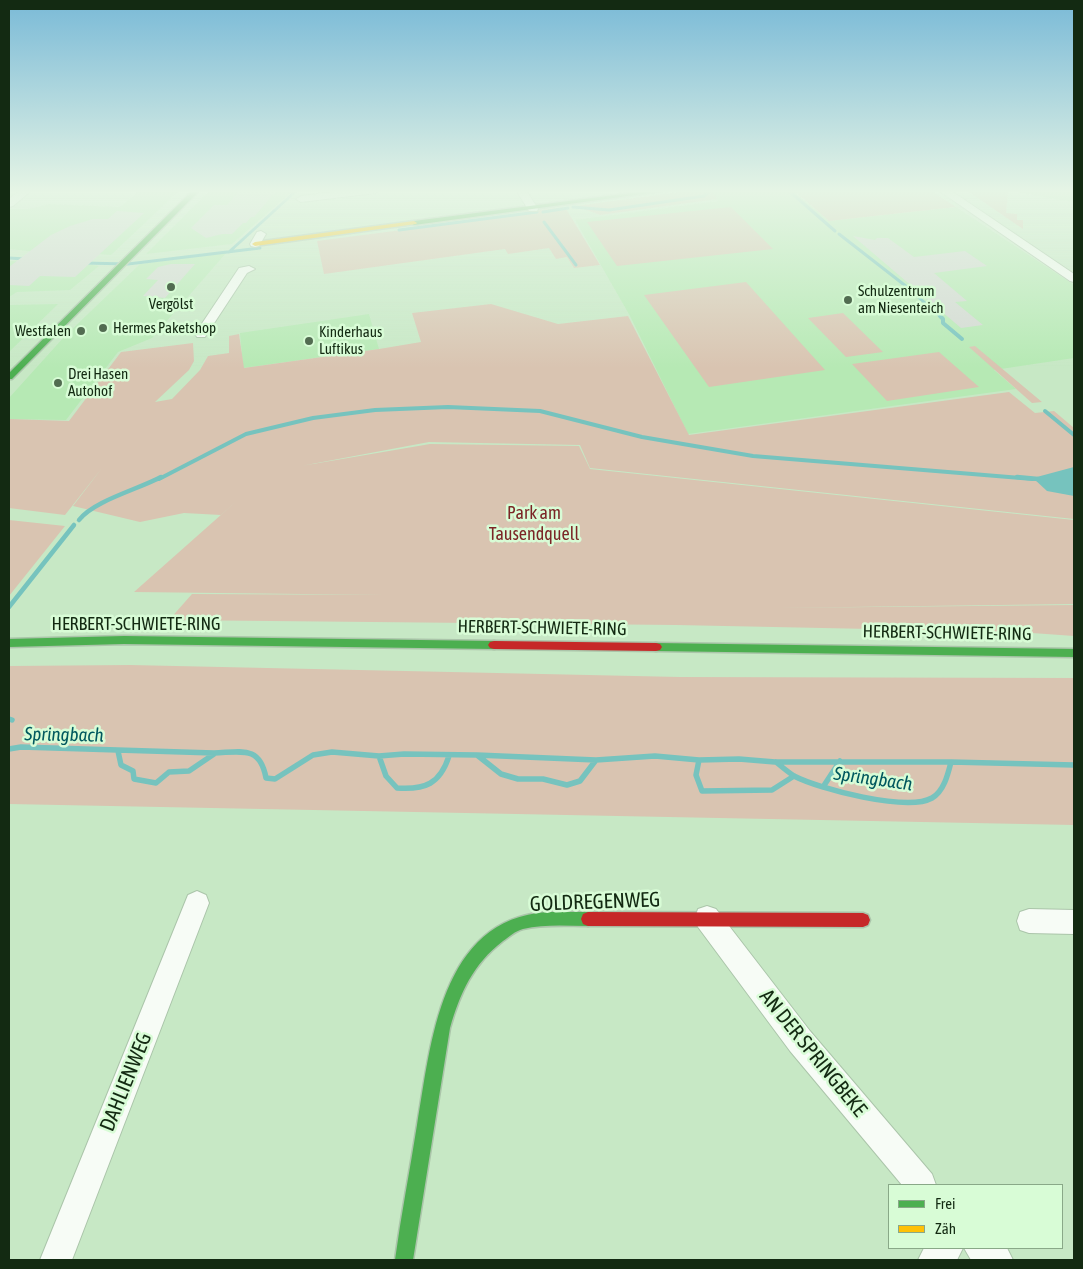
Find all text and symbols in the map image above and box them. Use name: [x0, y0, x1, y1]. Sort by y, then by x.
marker: Vergölst: [165, 281, 177, 293]
place label: Schulzentrum am Niesenteich: [858, 282, 944, 317]
marker: Schulzentrum am Niesenteich: [842, 294, 854, 306]
place label: Vergölst: [149, 295, 193, 313]
place label: Hermes Paketshop: [113, 319, 216, 337]
place label: Westfalen: [15, 322, 71, 340]
marker: Hermes Paketshop: [97, 322, 109, 334]
place label: Kinderhaus Luftikus: [319, 323, 382, 358]
marker: Westfalen: [75, 325, 87, 337]
marker: Kinderhaus Luftikus: [303, 335, 315, 347]
place label: Drei Hasen Autohof: [68, 365, 128, 400]
marker: Drei Hasen Autohof: [52, 377, 64, 389]
park label: Park am Tausendquell: [489, 502, 579, 544]
street label: HERBERT-SCHWIETE-RING: [51, 613, 221, 635]
street label: HERBERT-SCHWIETE-RING: [457, 616, 627, 640]
street label: HERBERT-SCHWIETE-RING: [862, 621, 1032, 645]
water label: Springbach: [24, 723, 104, 747]
water label: Springbach: [832, 762, 914, 796]
street label: GOLDREGENWEG: [529, 887, 661, 917]
street label: AN DER SPRINGBEKE: [754, 984, 872, 1122]
street label: DAHLIENWEG: [95, 1029, 157, 1135]
legend: [888, 1184, 1063, 1249]
text: Frei: [935, 1195, 955, 1212]
text: Zäh: [935, 1220, 956, 1237]

